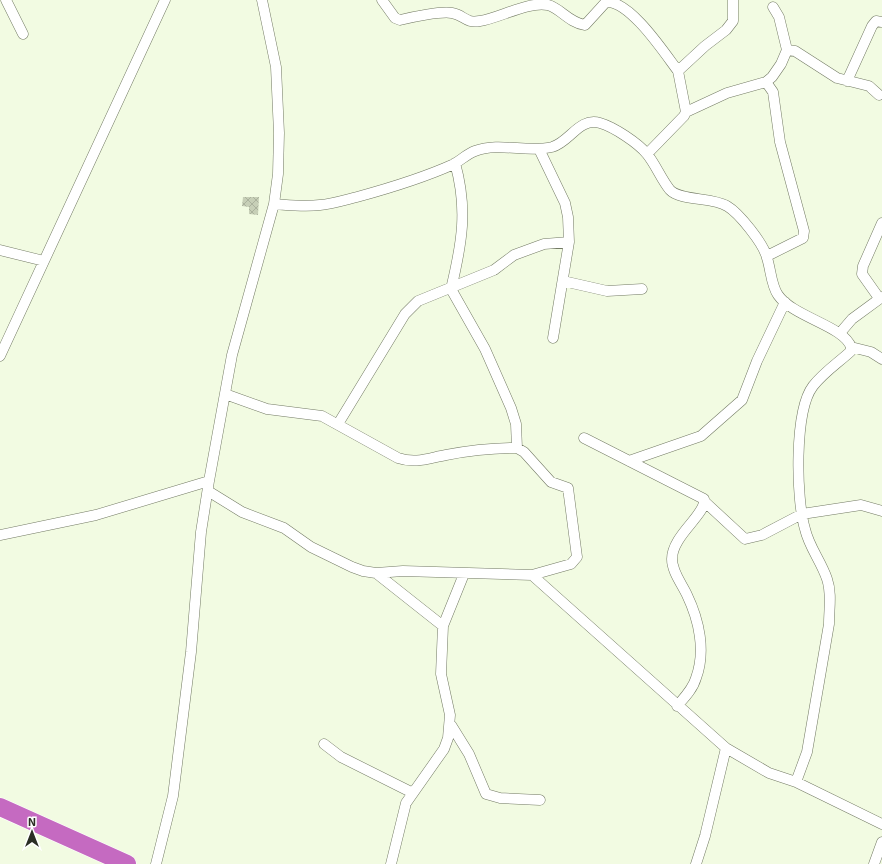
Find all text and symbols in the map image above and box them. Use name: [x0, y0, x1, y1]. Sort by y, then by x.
north arrow: [12, 812, 52, 852]
text: N: [28, 815, 36, 828]

